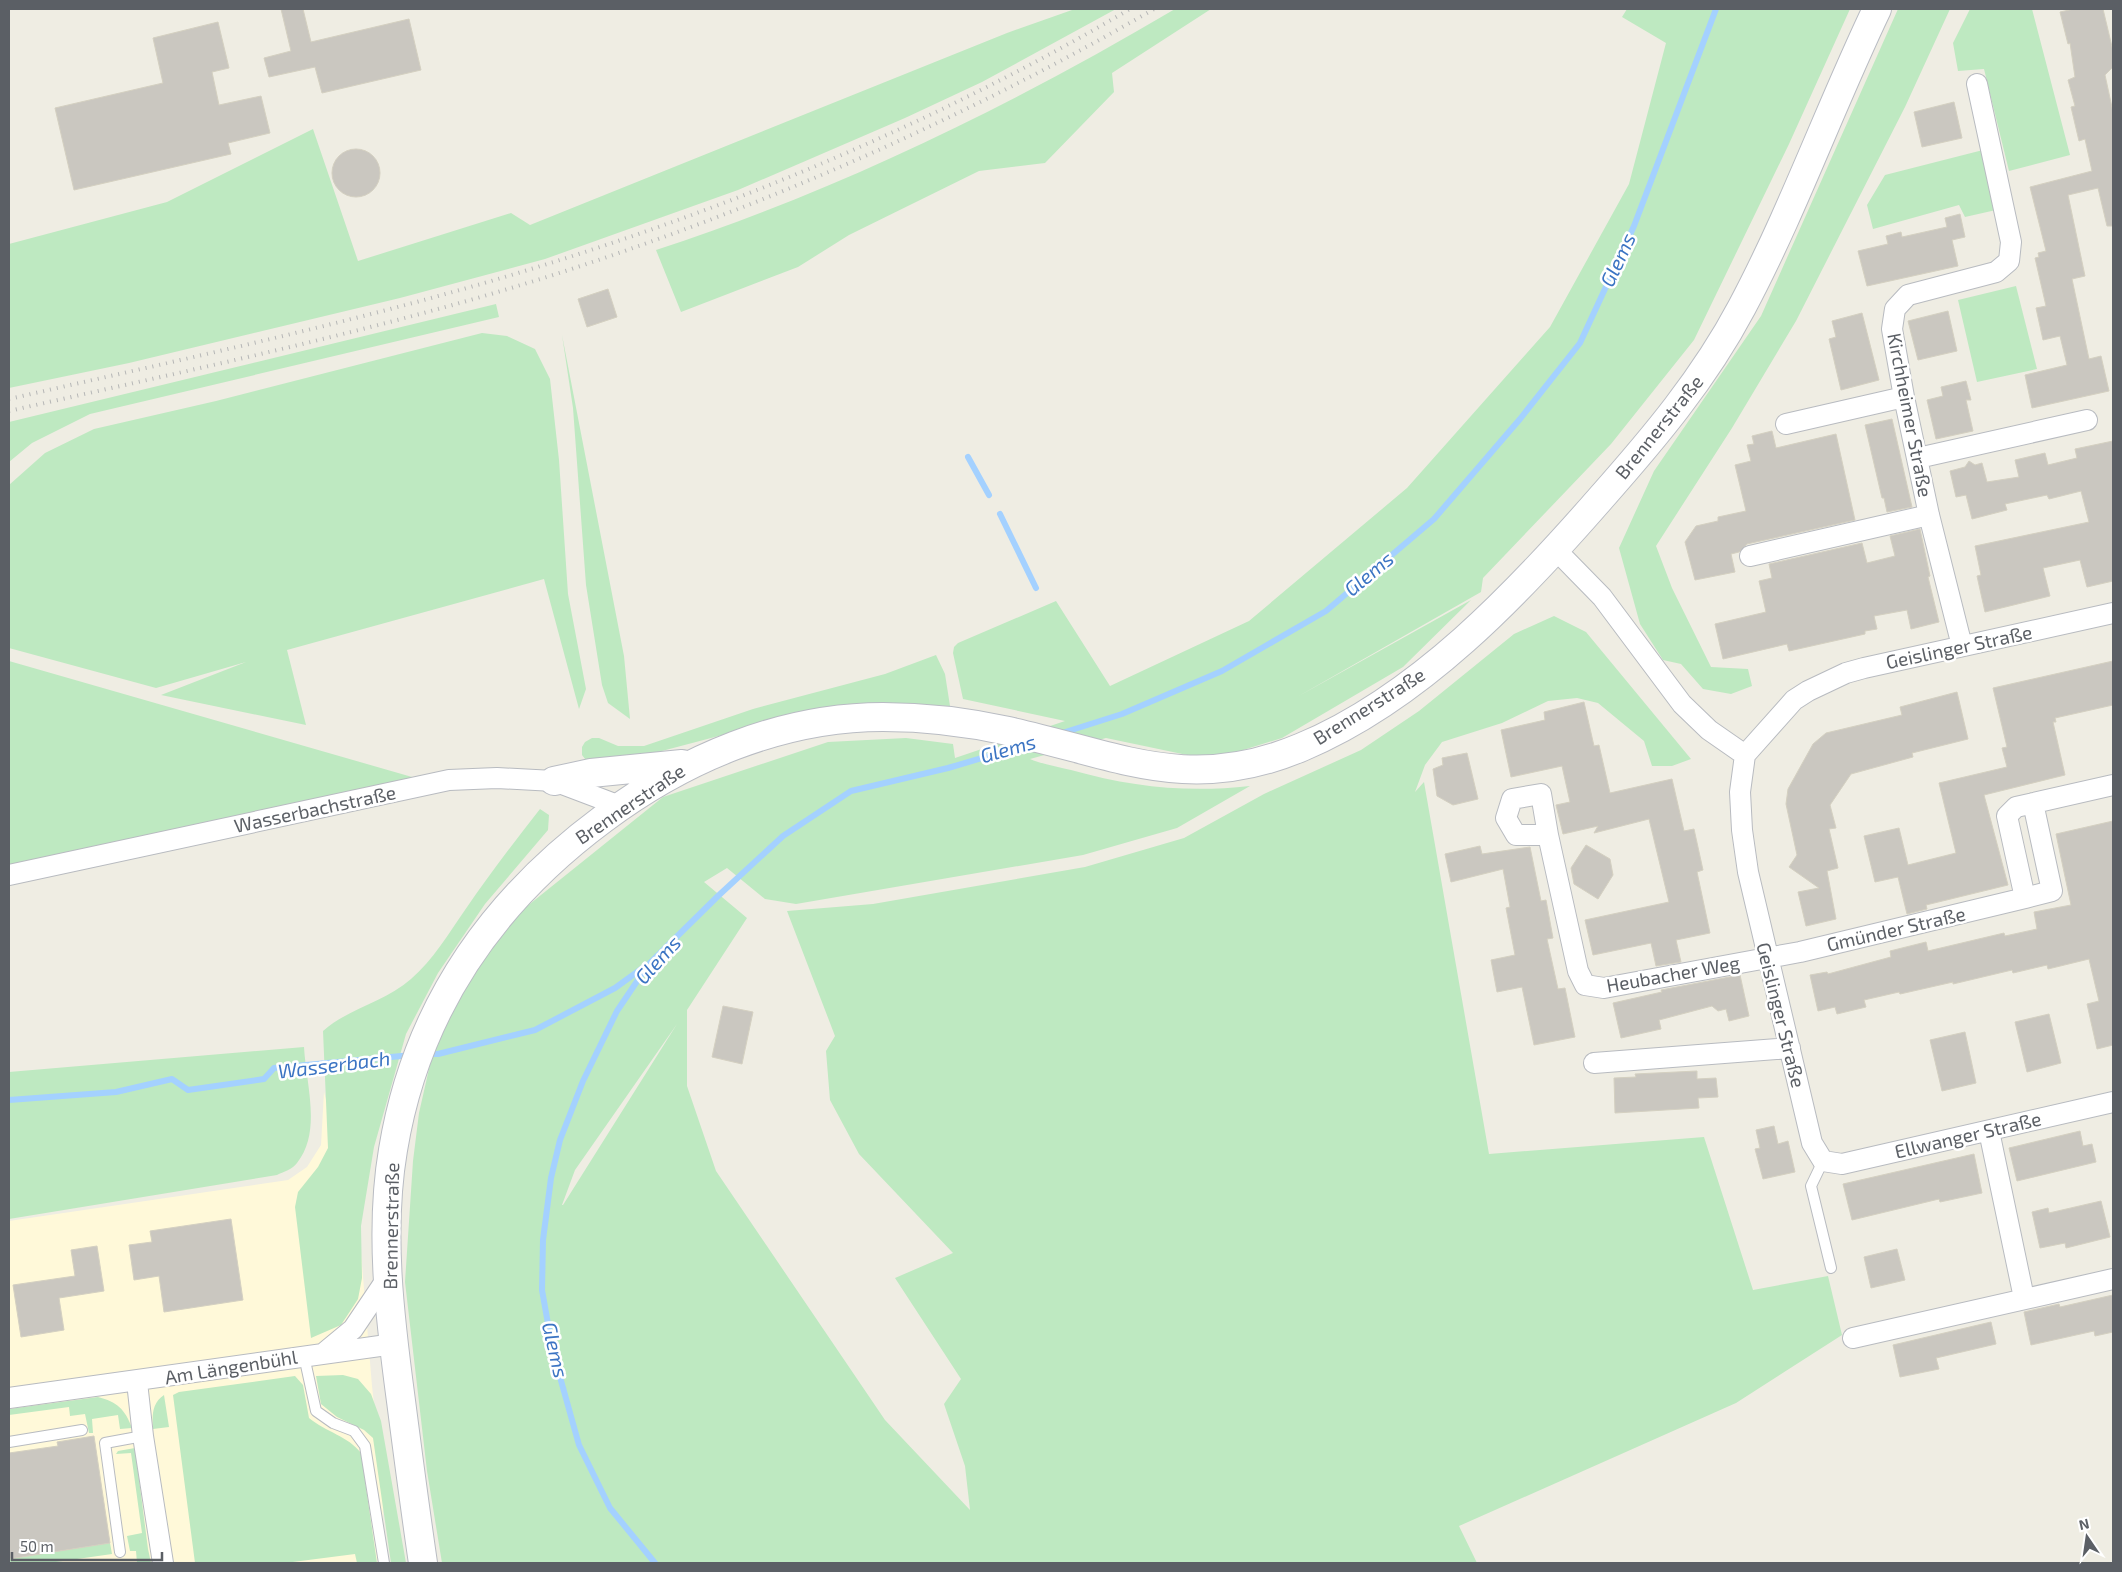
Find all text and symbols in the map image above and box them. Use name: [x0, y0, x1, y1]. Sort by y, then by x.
water label: Glems: [1594, 229, 1640, 290]
street label: Kirchheimer Straße: [1883, 331, 1938, 499]
street label: Brennerstraße: [1610, 370, 1708, 483]
water label: Glems: [1339, 546, 1398, 601]
street label: Geislinger Straße: [1884, 620, 2034, 673]
street label: Brennerstraße: [1309, 662, 1429, 749]
water label: Glems: [977, 729, 1038, 767]
street label: Brennerstraße: [571, 758, 689, 849]
street label: Wasserbachstraße: [232, 780, 398, 837]
street label: Gmünder Straße: [1824, 901, 1968, 956]
water label: Glems: [629, 930, 685, 988]
street label: Geislinger Straße: [1752, 940, 1811, 1090]
street label: Heubacher Weg: [1604, 950, 1742, 997]
water label: Wasserbach: [276, 1045, 391, 1083]
street label: Ellwanger Straße: [1892, 1106, 2043, 1163]
street label: Brennerstraße: [378, 1162, 403, 1290]
water label: Glems: [538, 1319, 574, 1380]
street label: Am Längenbühl: [163, 1345, 299, 1388]
north arrow: [2062, 1512, 2112, 1562]
text: N: [2077, 1514, 2091, 1533]
scale bar: [12, 1530, 162, 1562]
text: 50 m: [20, 1537, 54, 1555]

